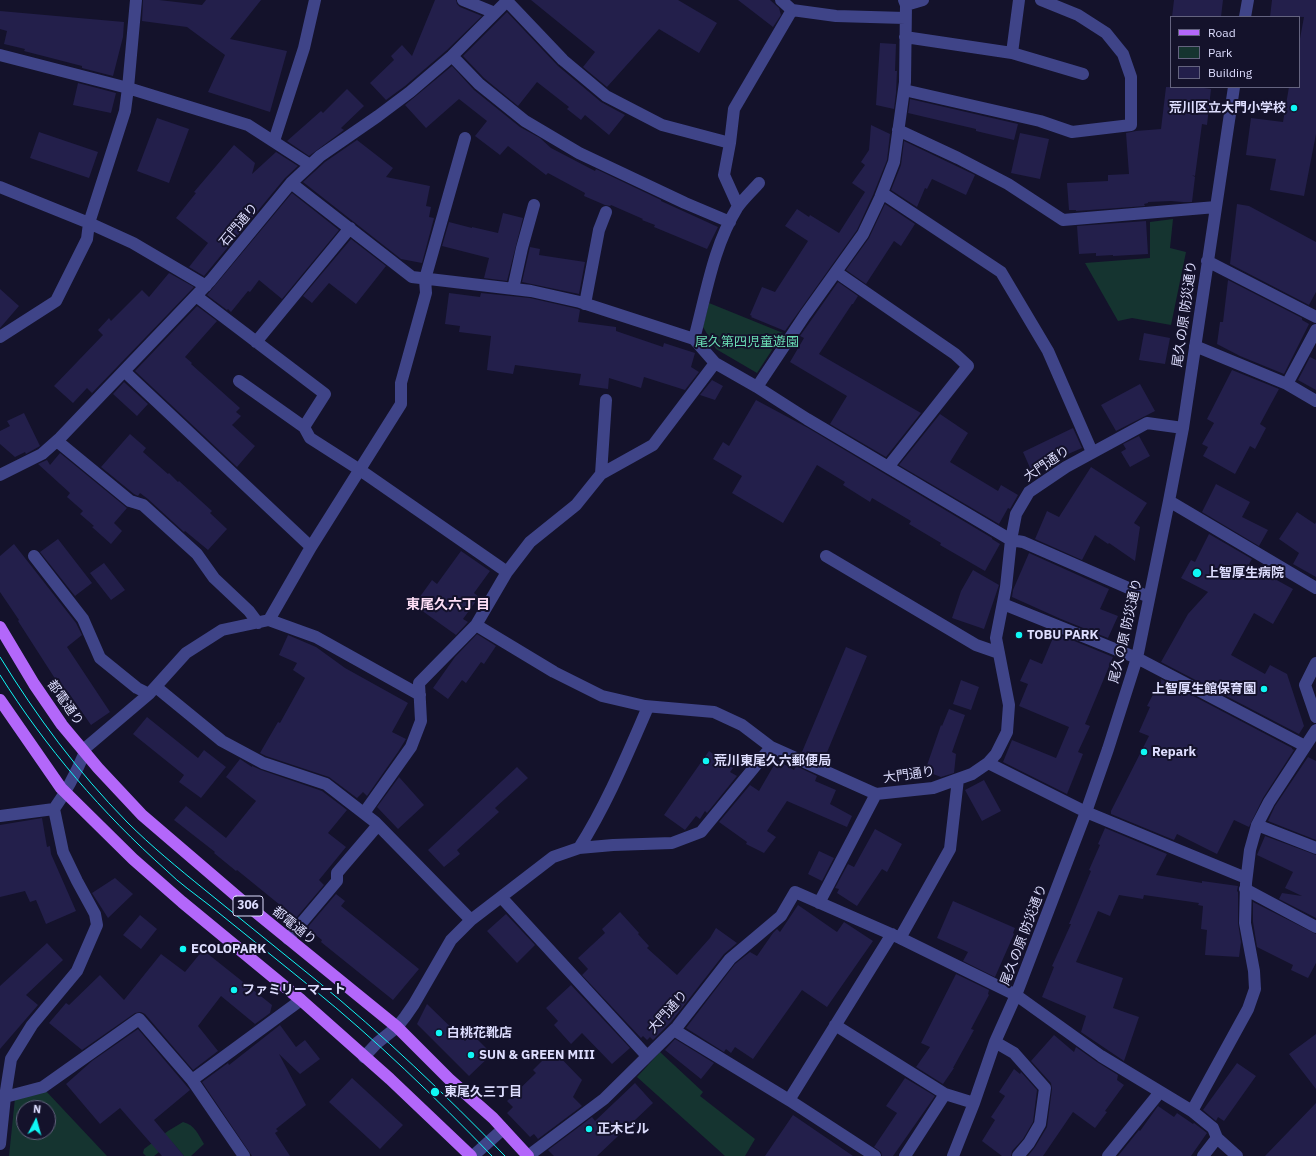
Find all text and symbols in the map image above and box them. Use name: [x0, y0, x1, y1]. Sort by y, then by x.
legend: [1170, 16, 1300, 88]
text: Road: [1208, 25, 1236, 40]
text: Park: [1208, 45, 1232, 60]
text: Building: [1208, 65, 1252, 80]
place label: 荒川区立大門小学校: [1169, 100, 1286, 116]
marker: 荒川区立大門小学校: [1289, 103, 1299, 113]
street label: 石門通り: [216, 200, 262, 250]
street label: 尾久の原 防災通り: [1170, 260, 1200, 368]
park label: 尾久第四児童遊園: [695, 334, 799, 350]
street label: 大門通り: [1021, 443, 1073, 485]
place label: 上智厚生病院: [1206, 565, 1284, 581]
marker: 上智厚生病院: [1191, 567, 1203, 579]
street label: 尾久の原 防災通り: [1106, 577, 1146, 685]
district label: 東尾久六丁目: [406, 597, 490, 613]
place label: TOBU PARK: [1027, 627, 1099, 643]
marker: TOBU PARK: [1014, 630, 1024, 640]
street label: 都電通り: [44, 677, 86, 729]
place label: 上智厚生館保育園: [1152, 681, 1256, 697]
marker: 上智厚生館保育園: [1259, 684, 1269, 694]
place label: Repark: [1152, 744, 1196, 760]
marker: Repark: [1139, 747, 1149, 757]
place label: 荒川東尾久六郵便局: [714, 753, 831, 769]
marker: 荒川東尾久六郵便局: [701, 756, 711, 766]
street label: 大門通り: [882, 764, 936, 786]
street label: 尾久の原 防災通り: [998, 882, 1050, 988]
road number: 306: [233, 896, 263, 916]
street label: 都電通り: [269, 904, 319, 948]
place label: ECOLOPARK: [191, 941, 266, 957]
marker: ECOLOPARK: [178, 944, 188, 954]
place label: ファミリーマート: [242, 982, 346, 998]
marker: ファミリーマート: [229, 985, 239, 995]
street label: 大門通り: [645, 987, 691, 1037]
place label: 白桃花靴店: [447, 1025, 512, 1041]
marker: 白桃花靴店: [434, 1028, 444, 1038]
place label: SUN & GREEN MIII: [479, 1047, 595, 1063]
marker: SUN & GREEN MIII: [466, 1050, 476, 1060]
place label: 東尾久三丁目: [444, 1084, 522, 1100]
marker: 東尾久三丁目: [429, 1086, 441, 1098]
north arrow: [16, 1100, 56, 1140]
text: N: [32, 1102, 42, 1116]
place label: 正木ビル: [597, 1121, 649, 1137]
marker: 正木ビル: [584, 1124, 594, 1134]

